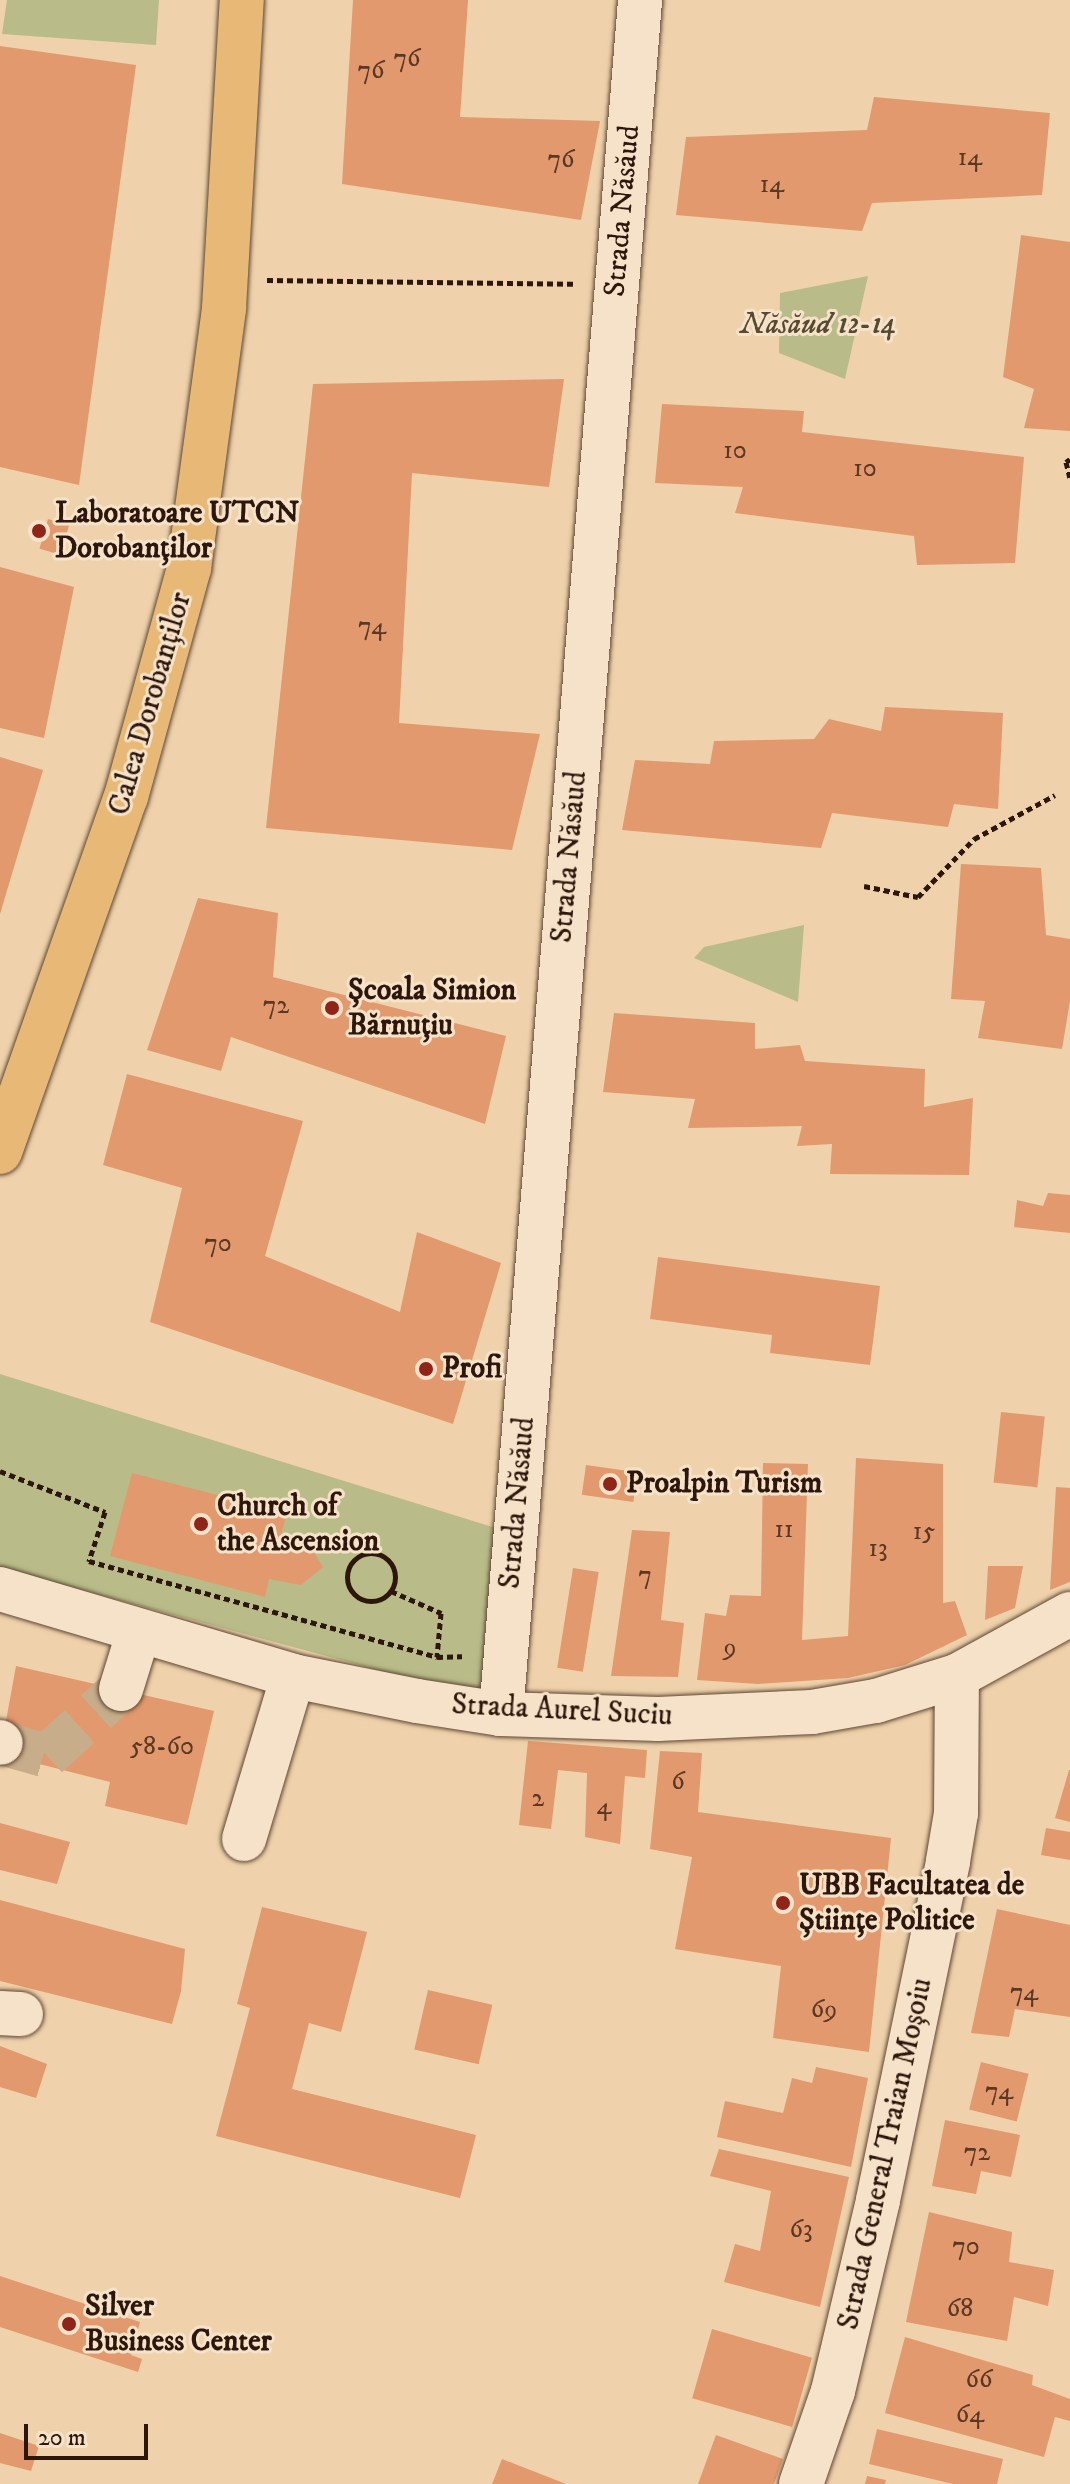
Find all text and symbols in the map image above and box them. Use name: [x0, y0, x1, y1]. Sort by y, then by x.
house number: 76: [393, 43, 421, 75]
house number: 76: [357, 55, 385, 87]
street label: Strada Năsăud: [598, 124, 648, 298]
house number: 14: [958, 142, 982, 174]
house number: 76: [547, 144, 575, 176]
house number: 14: [760, 169, 784, 201]
park label: Năsăud 12-14: [740, 307, 896, 343]
house number: 10: [723, 435, 747, 467]
house number: 10: [853, 453, 877, 485]
place label: Laboratoare UTCN Dorobanților: [55, 496, 299, 566]
marker: Laboratoare UTCN Dorobanților: [30, 522, 48, 540]
street label: Calea Dorobanților: [102, 588, 200, 820]
house number: 74: [358, 611, 386, 643]
street label: Strada Năsăud: [545, 770, 595, 944]
place label: Școala Simion Bărnuțiu: [348, 973, 516, 1044]
house number: 72: [263, 990, 289, 1022]
marker: Școala Simion Bărnuțiu: [323, 999, 341, 1017]
house number: 70: [204, 1228, 232, 1260]
place label: Profi: [442, 1351, 502, 1387]
marker: Profi: [417, 1360, 435, 1378]
street label: Strada Năsăud: [493, 1416, 543, 1590]
place label: Proalpin Turism: [626, 1466, 822, 1502]
marker: Proalpin Turism: [601, 1475, 619, 1493]
place label: Church of the Ascension: [217, 1489, 379, 1560]
house number: 11: [774, 1514, 794, 1546]
marker: Church of the Ascension: [192, 1515, 210, 1533]
house number: 15: [913, 1516, 935, 1548]
house number: 13: [868, 1533, 888, 1565]
house number: 7: [638, 1560, 652, 1592]
house number: 9: [724, 1632, 736, 1664]
street label: Strada Aurel Suciu: [451, 1687, 673, 1735]
house number: 58-60: [130, 1731, 194, 1763]
house number: 6: [671, 1766, 685, 1798]
house number: 2: [532, 1783, 544, 1815]
house number: 4: [597, 1791, 611, 1823]
place label: UBB Facultatea de Științe Politice: [799, 1868, 1024, 1938]
marker: UBB Facultatea de Științe Politice: [774, 1894, 792, 1912]
street label: Strada General Traian Moșoiu: [831, 1975, 941, 2333]
house number: 74: [1010, 1977, 1038, 2009]
house number: 69: [811, 1994, 837, 2026]
house number: 74: [985, 2076, 1013, 2108]
house number: 72: [964, 2137, 990, 2169]
house number: 63: [789, 2214, 813, 2246]
house number: 70: [952, 2231, 980, 2263]
place label: Silver Business Center: [85, 2289, 272, 2360]
house number: 68: [947, 2293, 973, 2325]
marker: Silver Business Center: [60, 2315, 78, 2333]
house number: 66: [965, 2364, 993, 2396]
house number: 64: [956, 2399, 984, 2431]
scale bar: [28, 2408, 152, 2458]
text: 20 m: [38, 2423, 86, 2453]

